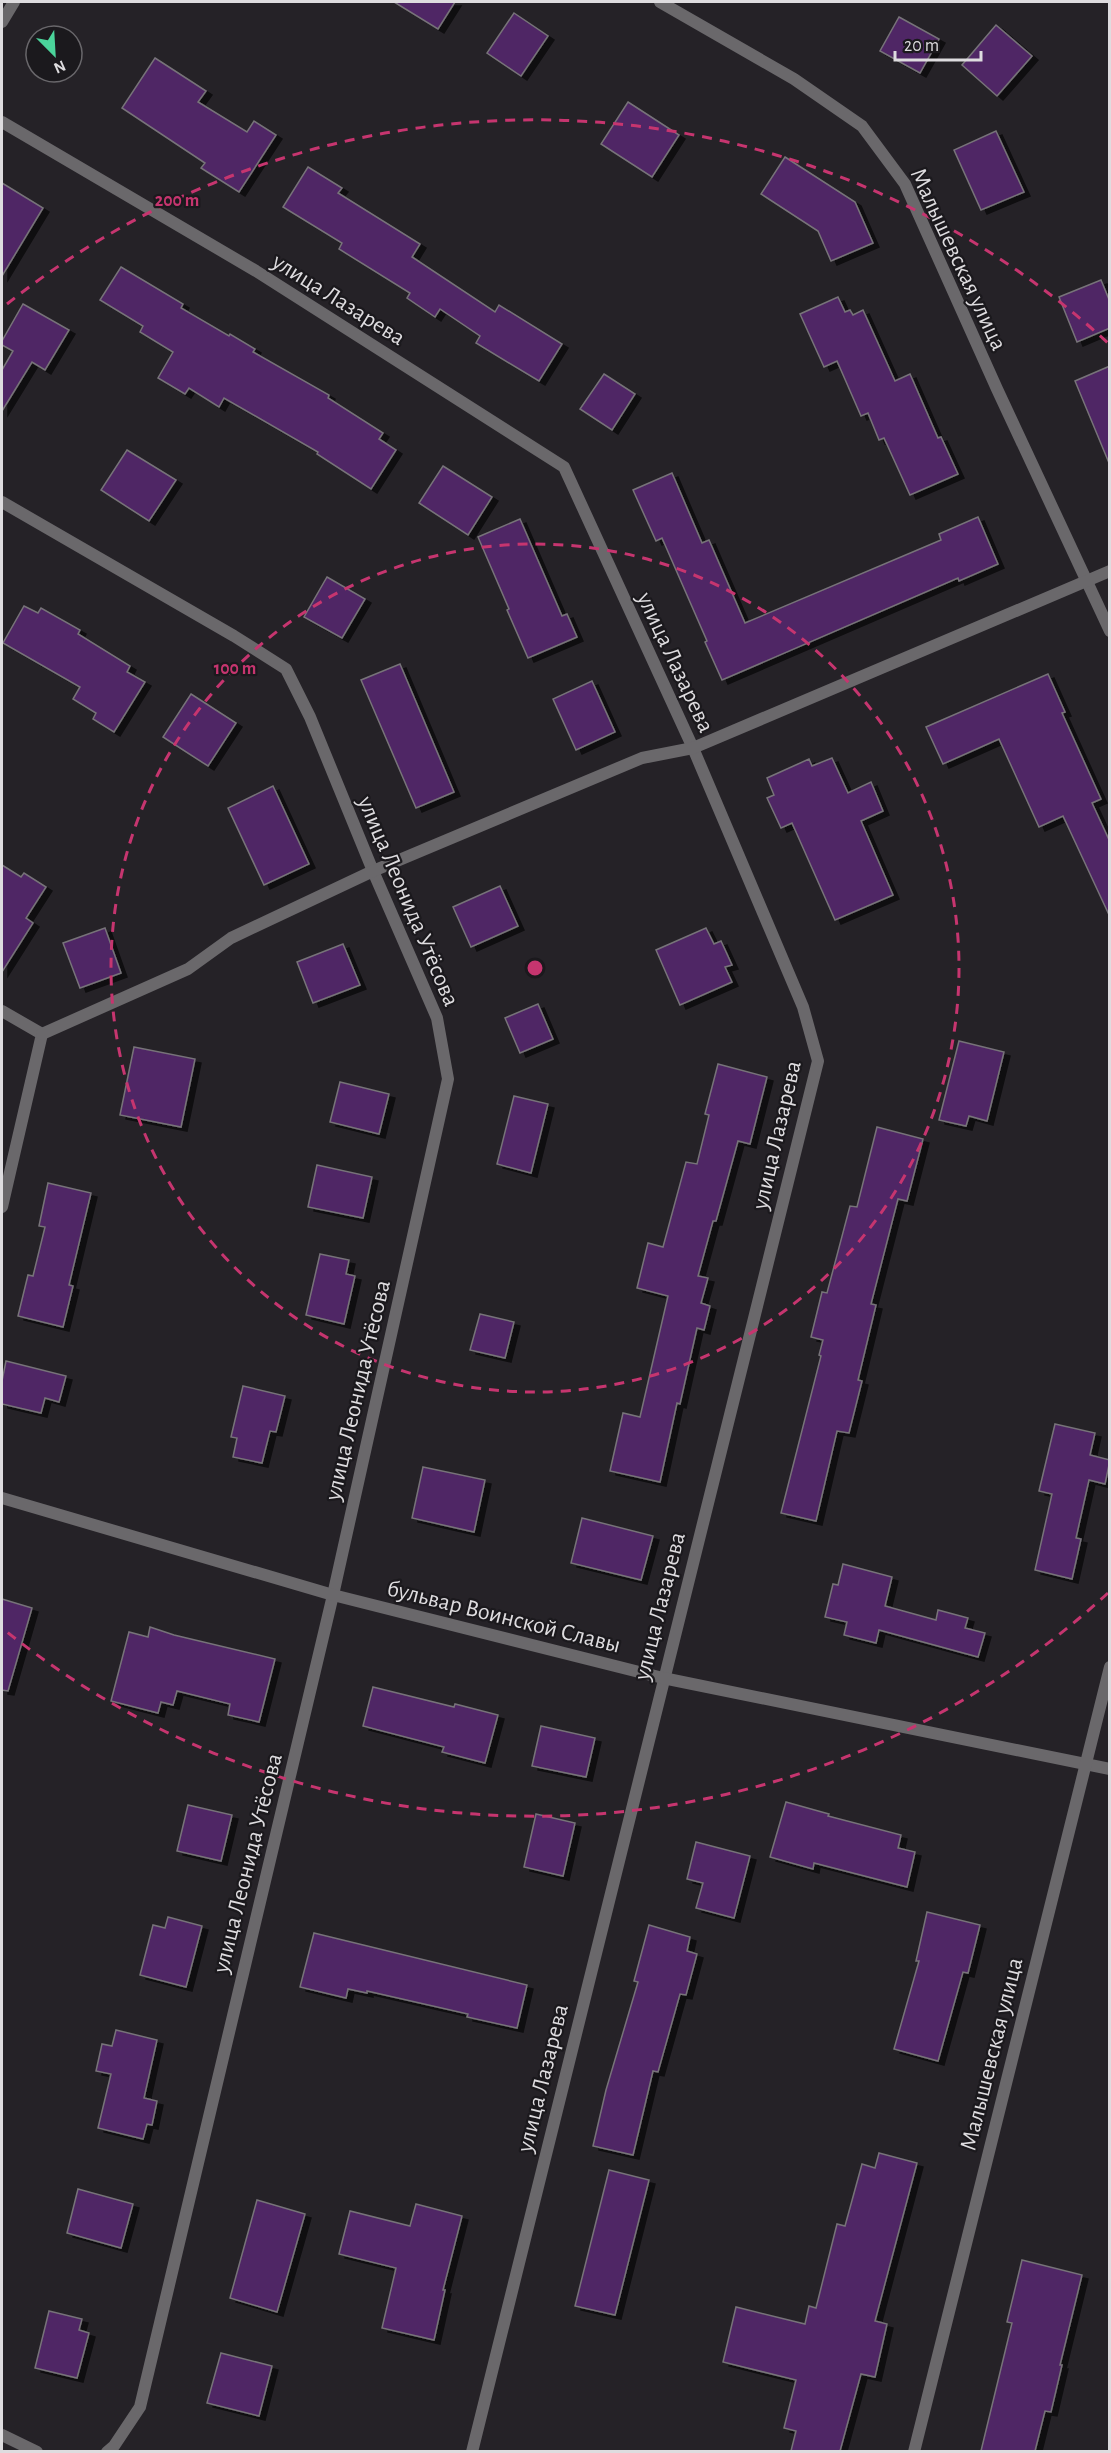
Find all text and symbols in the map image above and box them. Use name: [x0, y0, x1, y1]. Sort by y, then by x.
north arrow: [24, 24, 84, 84]
scale bar: [895, 24, 980, 62]
text: 20 m: [904, 37, 939, 55]
text: N: [51, 57, 68, 76]
street label: Малышевская улица: [905, 165, 1011, 354]
text: 200 m: [155, 192, 199, 210]
street label: улица Лазарева: [267, 249, 409, 350]
street label: улица Лазарева: [632, 588, 718, 736]
text: 100 m: [214, 660, 256, 678]
street label: улица Леонида Утёсова: [353, 792, 463, 1010]
centre of rings: [525, 958, 545, 978]
street label: улица Лазарева: [748, 1059, 806, 1213]
street label: улица Леонида Утёсова: [321, 1278, 395, 1504]
street label: улица Лазарева: [630, 1530, 690, 1684]
street label: бульвар Воинской Славы: [384, 1576, 623, 1658]
street label: улица Леонида Утёсова: [209, 1751, 287, 1976]
street label: Малышевская улица: [956, 1955, 1028, 2153]
street label: улица Лазарева: [513, 2002, 573, 2156]

